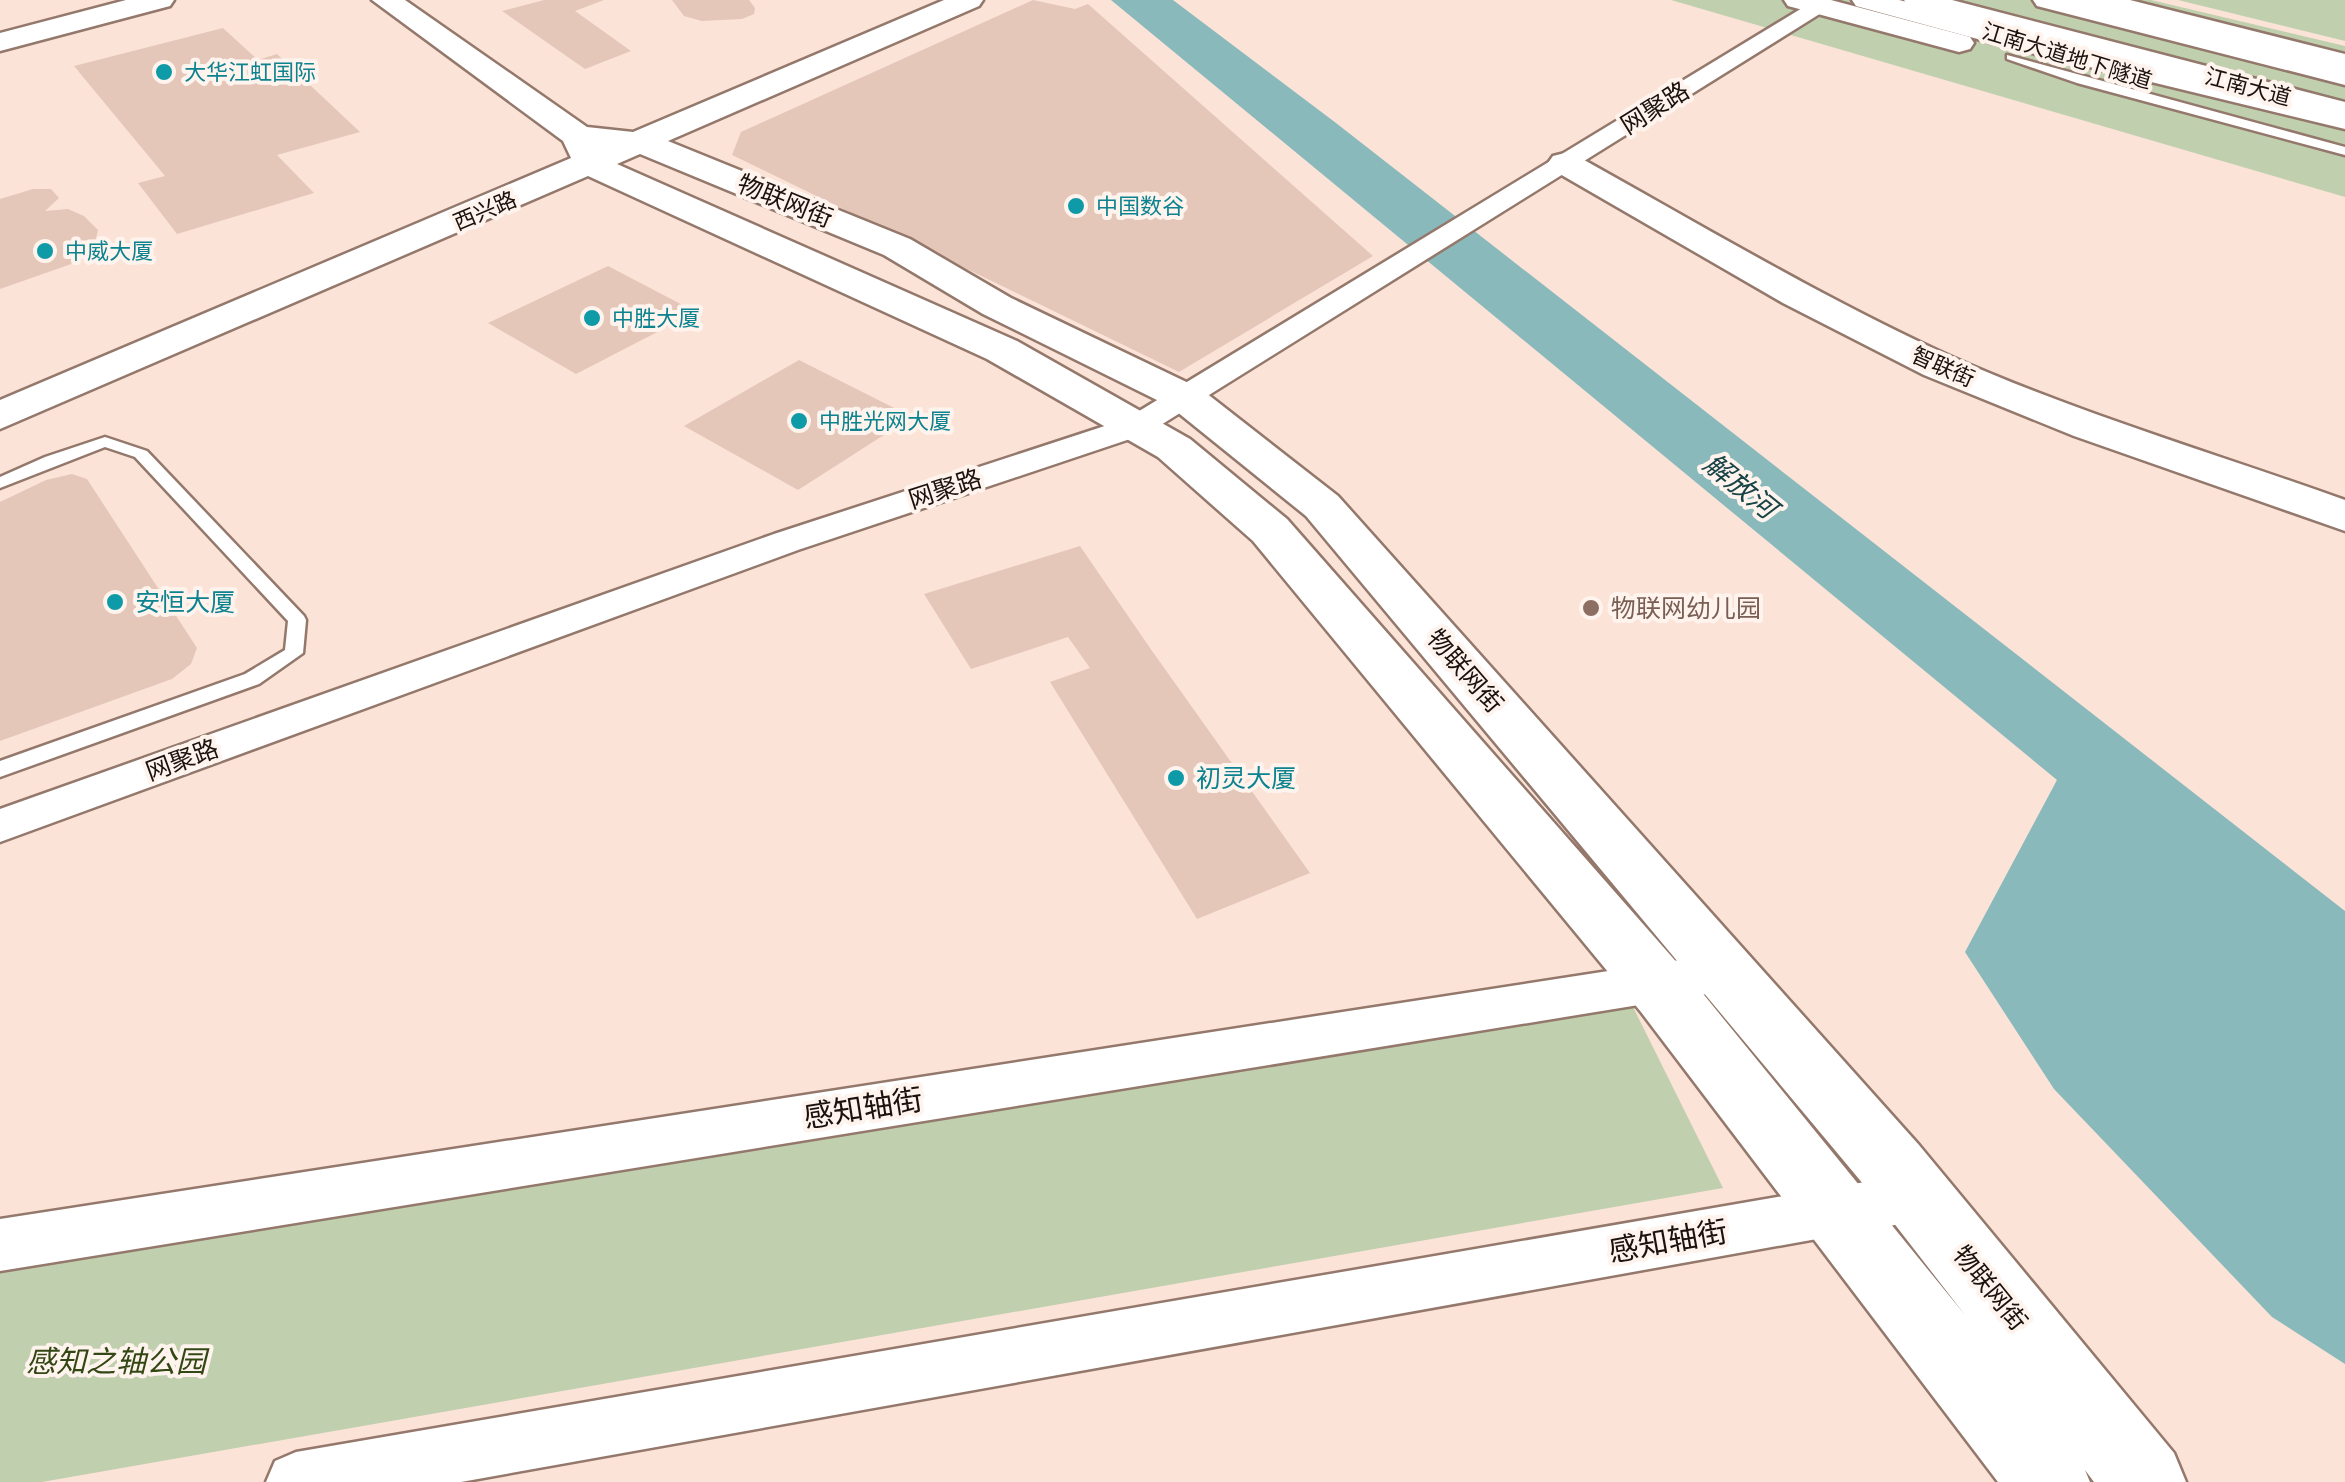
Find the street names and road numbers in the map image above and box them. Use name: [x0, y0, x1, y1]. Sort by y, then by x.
street label: 江南大道地下隧道: [1979, 18, 2155, 94]
street label: 江南大道: [2202, 64, 2294, 110]
street label: 网聚路: [1616, 77, 1694, 139]
street label: 物联网街: [734, 170, 836, 232]
street label: 西兴路: [450, 187, 520, 235]
street label: 智联街: [1908, 342, 1978, 392]
street label: 网聚路: [905, 465, 985, 513]
street label: 物联网街: [1422, 624, 1508, 718]
street label: 网聚路: [142, 734, 222, 786]
street label: 感知轴街: [801, 1082, 925, 1134]
street label: 感知轴街: [1606, 1214, 1730, 1268]
street label: 物联网街: [1948, 1241, 2032, 1335]

